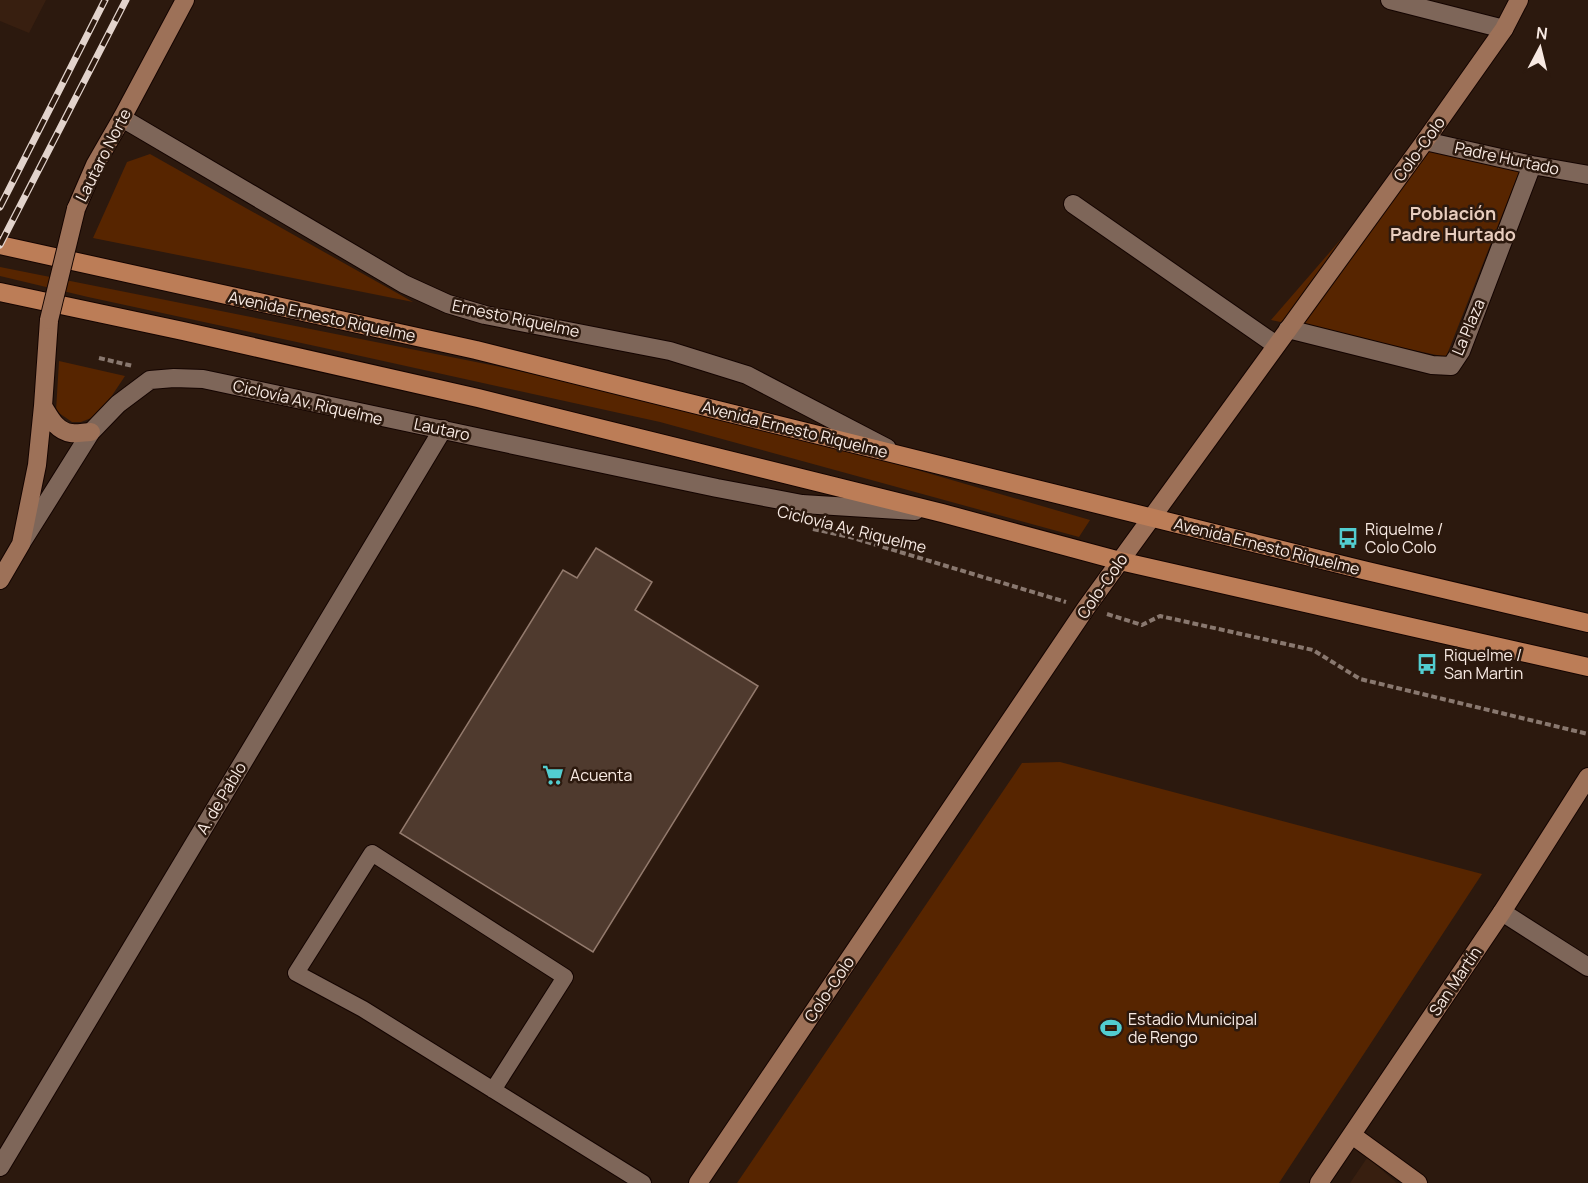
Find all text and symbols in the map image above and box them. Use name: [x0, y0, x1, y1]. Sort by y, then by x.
north arrow: [1510, 18, 1570, 78]
text: N: [1535, 21, 1549, 45]
street label: Lautaro Norte: [70, 105, 136, 205]
street label: Colo-Colo: [1388, 112, 1450, 186]
street label: Padre Hurtado: [1453, 136, 1561, 180]
district label: Población Padre Hurtado: [1390, 201, 1516, 246]
street label: Avenida Ernesto Riquelme: [226, 285, 418, 347]
street label: Ernesto Riquelme: [450, 294, 582, 342]
street label: La Plaza: [1446, 295, 1490, 359]
street label: Ciclovía Av. Riquelme: [231, 374, 385, 430]
street label: Avenida Ernesto Riquelme: [700, 395, 890, 463]
street label: Lautaro: [412, 412, 472, 446]
street label: Ciclovía Av. Riquelme: [775, 500, 929, 558]
street label: Avenida Ernesto Riquelme: [1172, 512, 1362, 580]
place label: Riquelme / Colo Colo: [1365, 518, 1443, 558]
bus stop icon: Riquelme / Colo Colo: [1336, 526, 1360, 550]
street label: Colo-Colo: [1071, 549, 1133, 623]
place label: Riquelme / San Martin: [1444, 644, 1523, 684]
bus stop icon: Riquelme / San Martin: [1415, 652, 1439, 676]
street label: A. de Pablo: [191, 758, 251, 838]
supermarket icon: Acuenta: [541, 763, 565, 787]
place label: Acuenta: [570, 764, 632, 786]
street label: San Martín: [1424, 942, 1486, 1020]
street label: Colo-Colo: [799, 952, 859, 1026]
place label: Estadio Municipal de Rengo: [1128, 1008, 1257, 1048]
sports icon: Estadio Municipal de Rengo: [1099, 1016, 1123, 1040]

